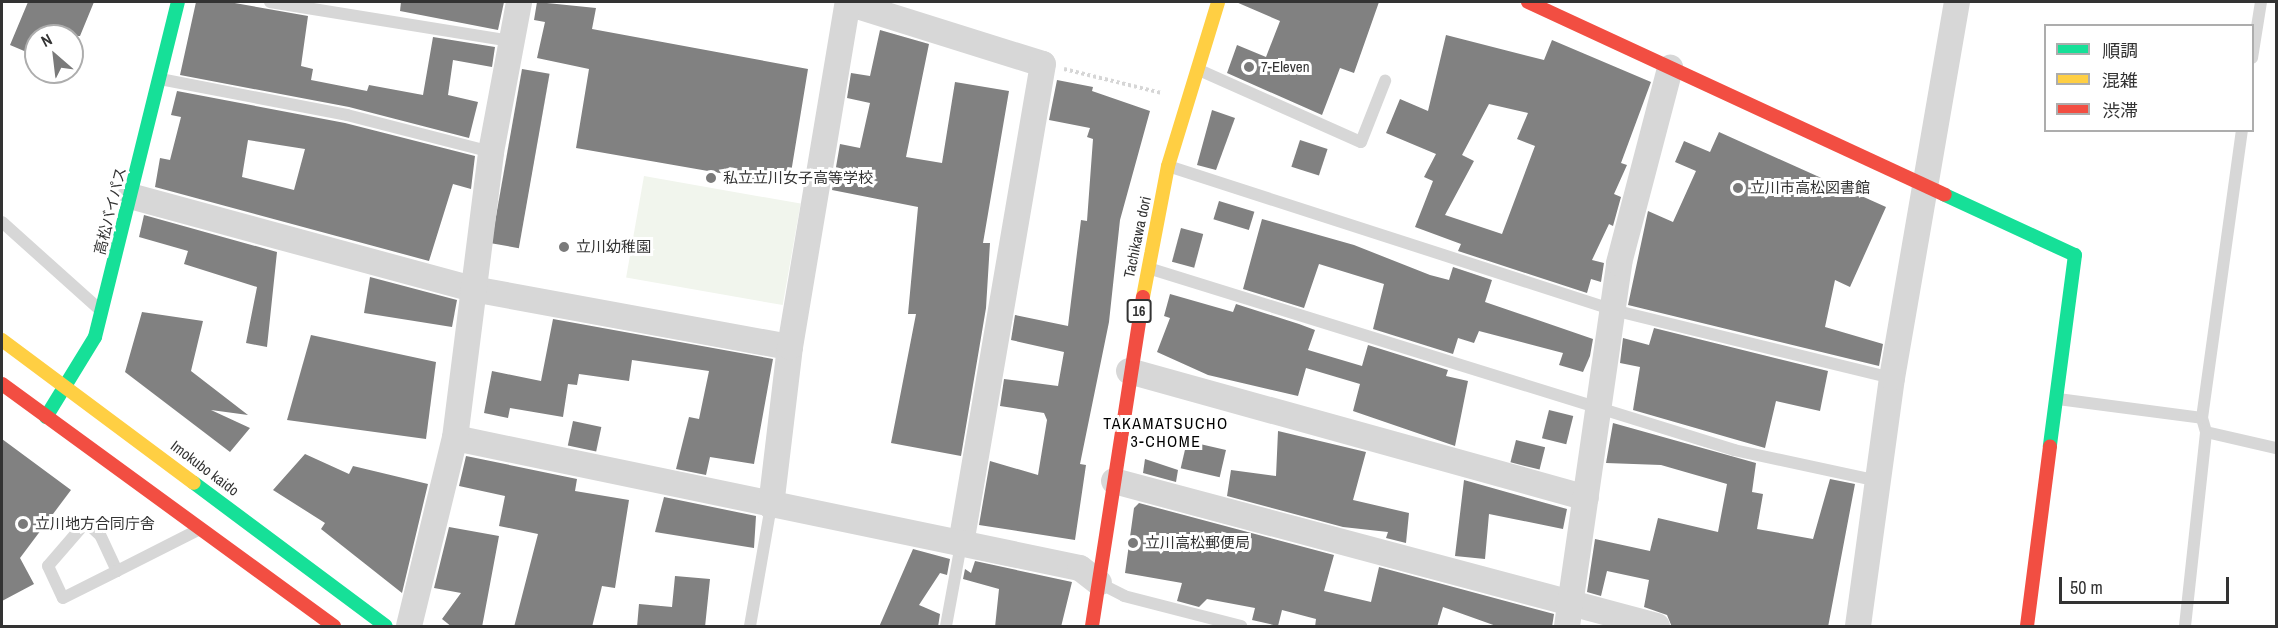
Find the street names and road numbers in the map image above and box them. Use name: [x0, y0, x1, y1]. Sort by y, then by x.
street label: 高松バイパス: [90, 165, 130, 257]
street label: Tachikawa dori: [1120, 195, 1154, 279]
road number: 16: [1126, 300, 1152, 322]
street label: Imokubo kaido: [167, 437, 243, 499]

